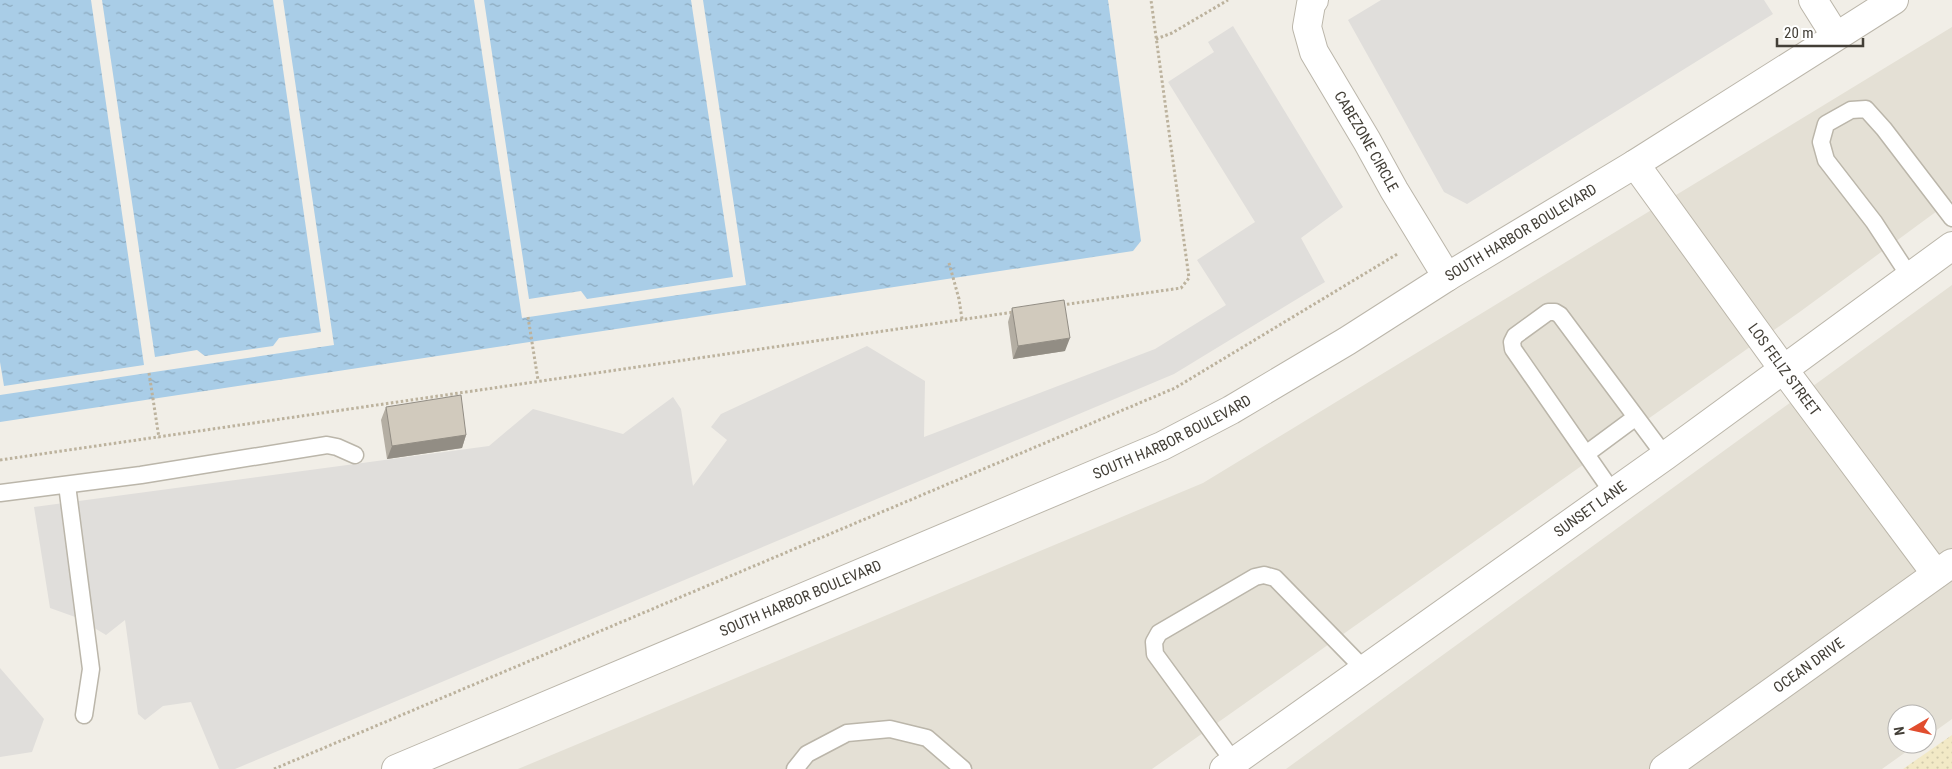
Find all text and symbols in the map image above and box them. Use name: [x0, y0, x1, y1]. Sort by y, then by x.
scale bar: [1777, 15, 1863, 47]
text: 20 m: [1784, 24, 1814, 42]
street label: CABEZONE CIRCLE: [1330, 88, 1402, 195]
street label: SOUTH HARBOR BOULEVARD: [1442, 180, 1600, 285]
street label: LOS FELIZ STREET: [1744, 320, 1824, 420]
street label: SOUTH HARBOR BOULEVARD: [1090, 391, 1254, 483]
street label: SUNSET LANE: [1550, 477, 1630, 541]
street label: SOUTH HARBOR BOULEVARD: [717, 556, 884, 641]
street label: OCEAN DRIVE: [1770, 634, 1848, 697]
north arrow: [1887, 704, 1937, 754]
text: N: [1891, 726, 1908, 737]

